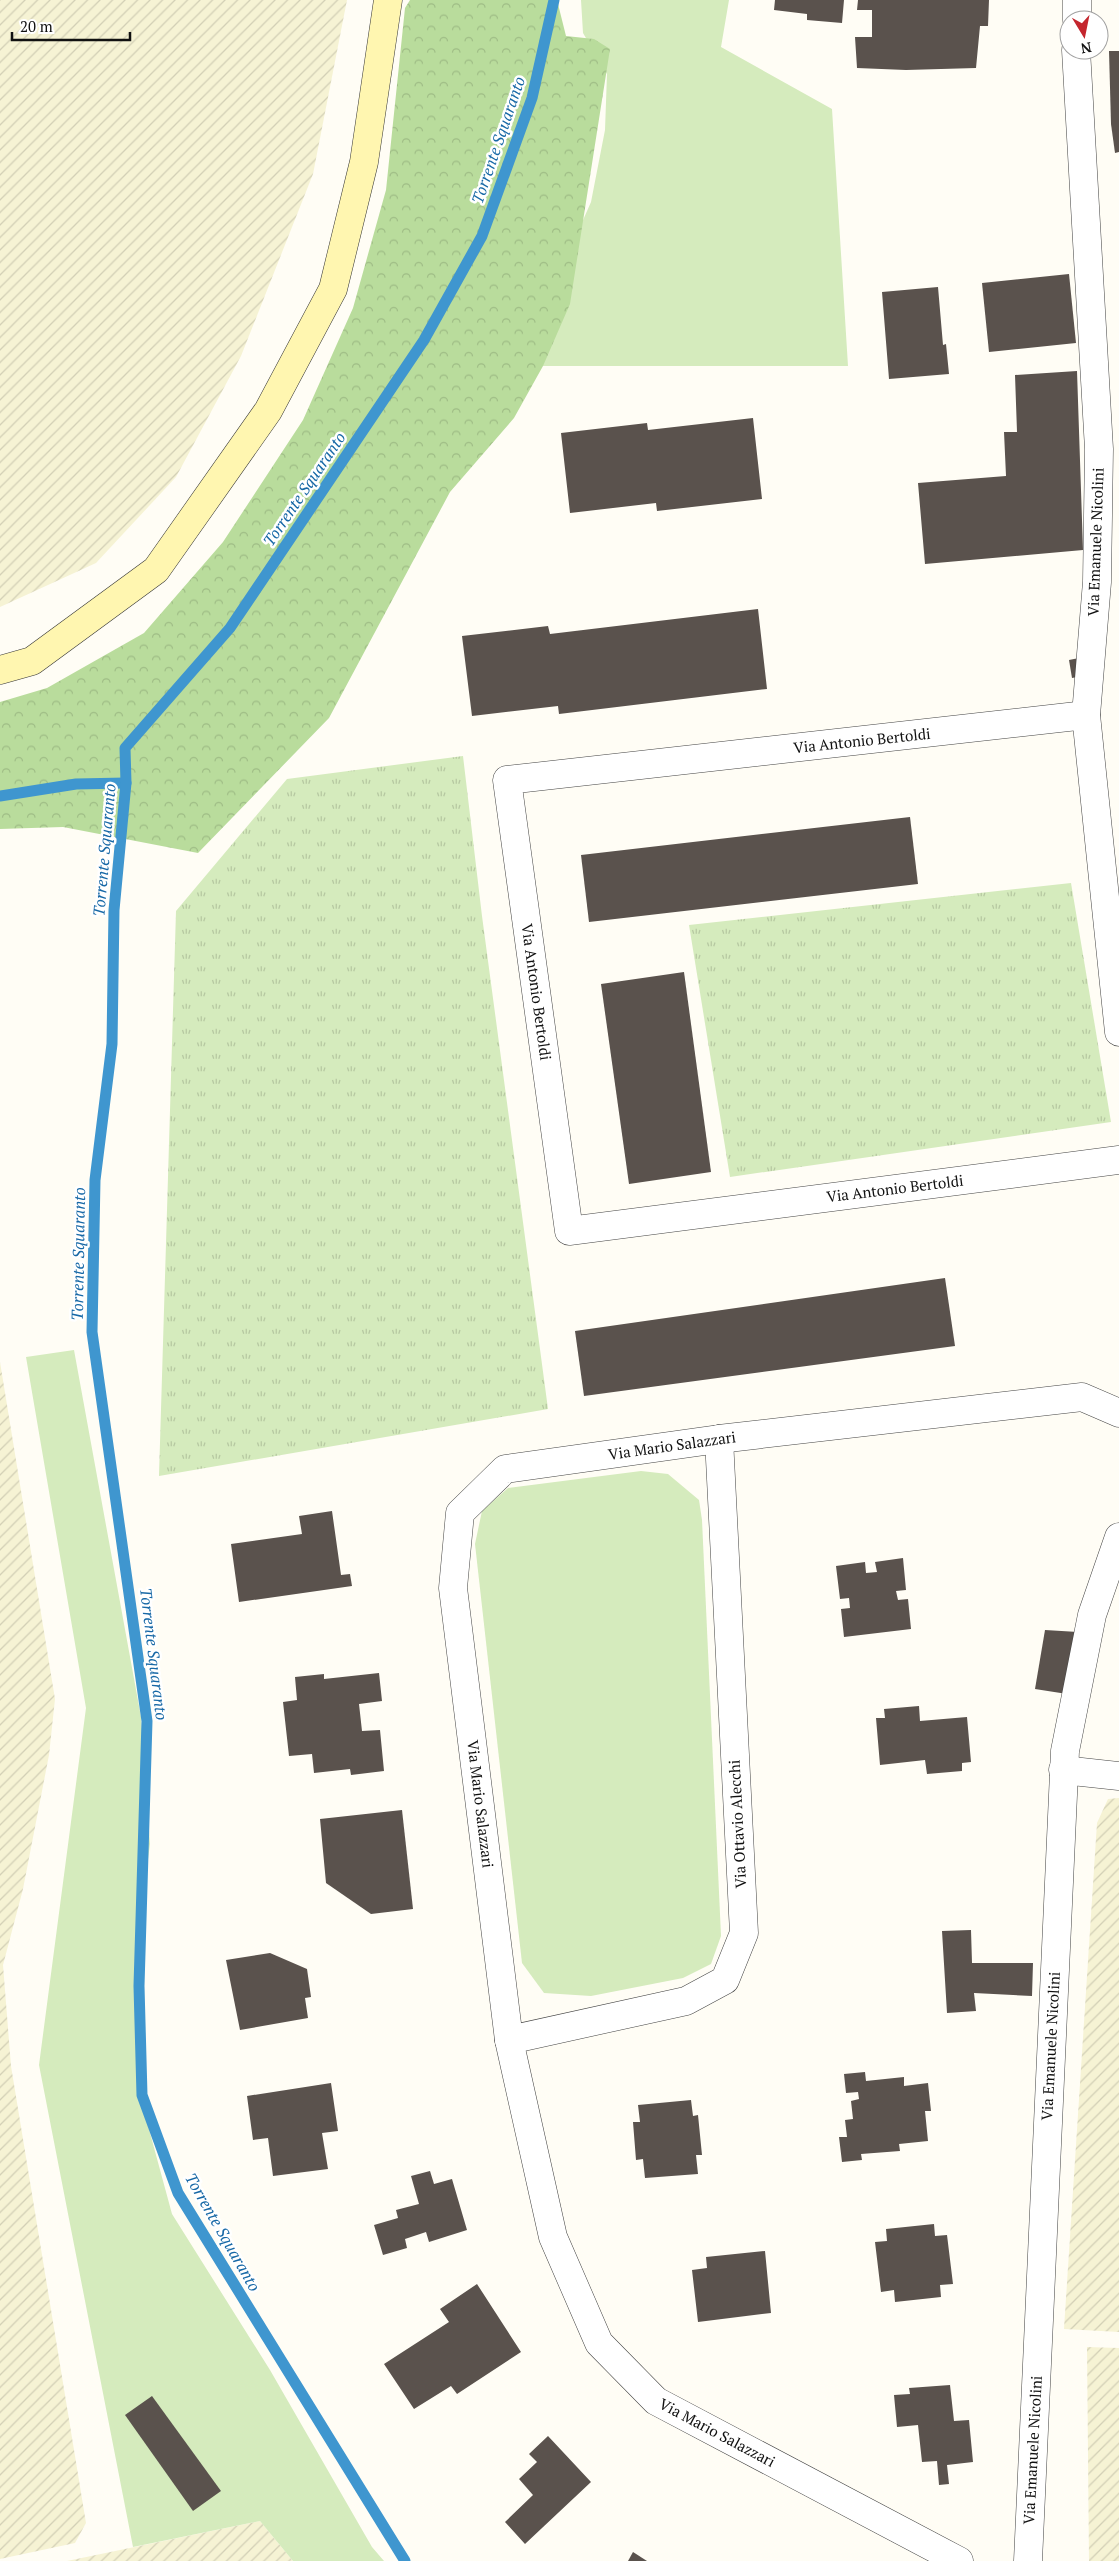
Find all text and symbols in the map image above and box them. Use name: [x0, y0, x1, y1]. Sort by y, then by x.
scale bar: [12, 10, 130, 42]
north arrow: [1059, 10, 1109, 60]
text: 20 m: [20, 16, 53, 36]
text: N: [1079, 38, 1093, 59]
water label: Torrente Squaranto: [466, 73, 530, 207]
water label: Torrente Squaranto: [258, 428, 350, 550]
street label: Via Emanuele Nicolini: [1082, 467, 1108, 617]
street label: Via Antonio Bertoldi: [792, 723, 931, 757]
water label: Torrente Squaranto: [87, 783, 121, 917]
street label: Via Antonio Bertoldi: [517, 922, 556, 1062]
street label: Via Antonio Bertoldi: [825, 1170, 965, 1206]
water label: Torrente Squaranto: [66, 1187, 90, 1321]
street label: Via Mario Salazzari: [607, 1426, 737, 1464]
water label: Torrente Squaranto: [135, 1587, 173, 1721]
street label: Via Mario Salazzari: [463, 1739, 499, 1869]
street label: Via Ottavio Alecchi: [724, 1759, 750, 1889]
street label: Via Emanuele Nicolini: [1036, 1971, 1064, 2121]
water label: Torrente Squaranto: [180, 2169, 266, 2295]
street label: Via Emanuele Nicolini: [1018, 2375, 1046, 2525]
street label: Via Mario Salazzari: [656, 2393, 779, 2471]

